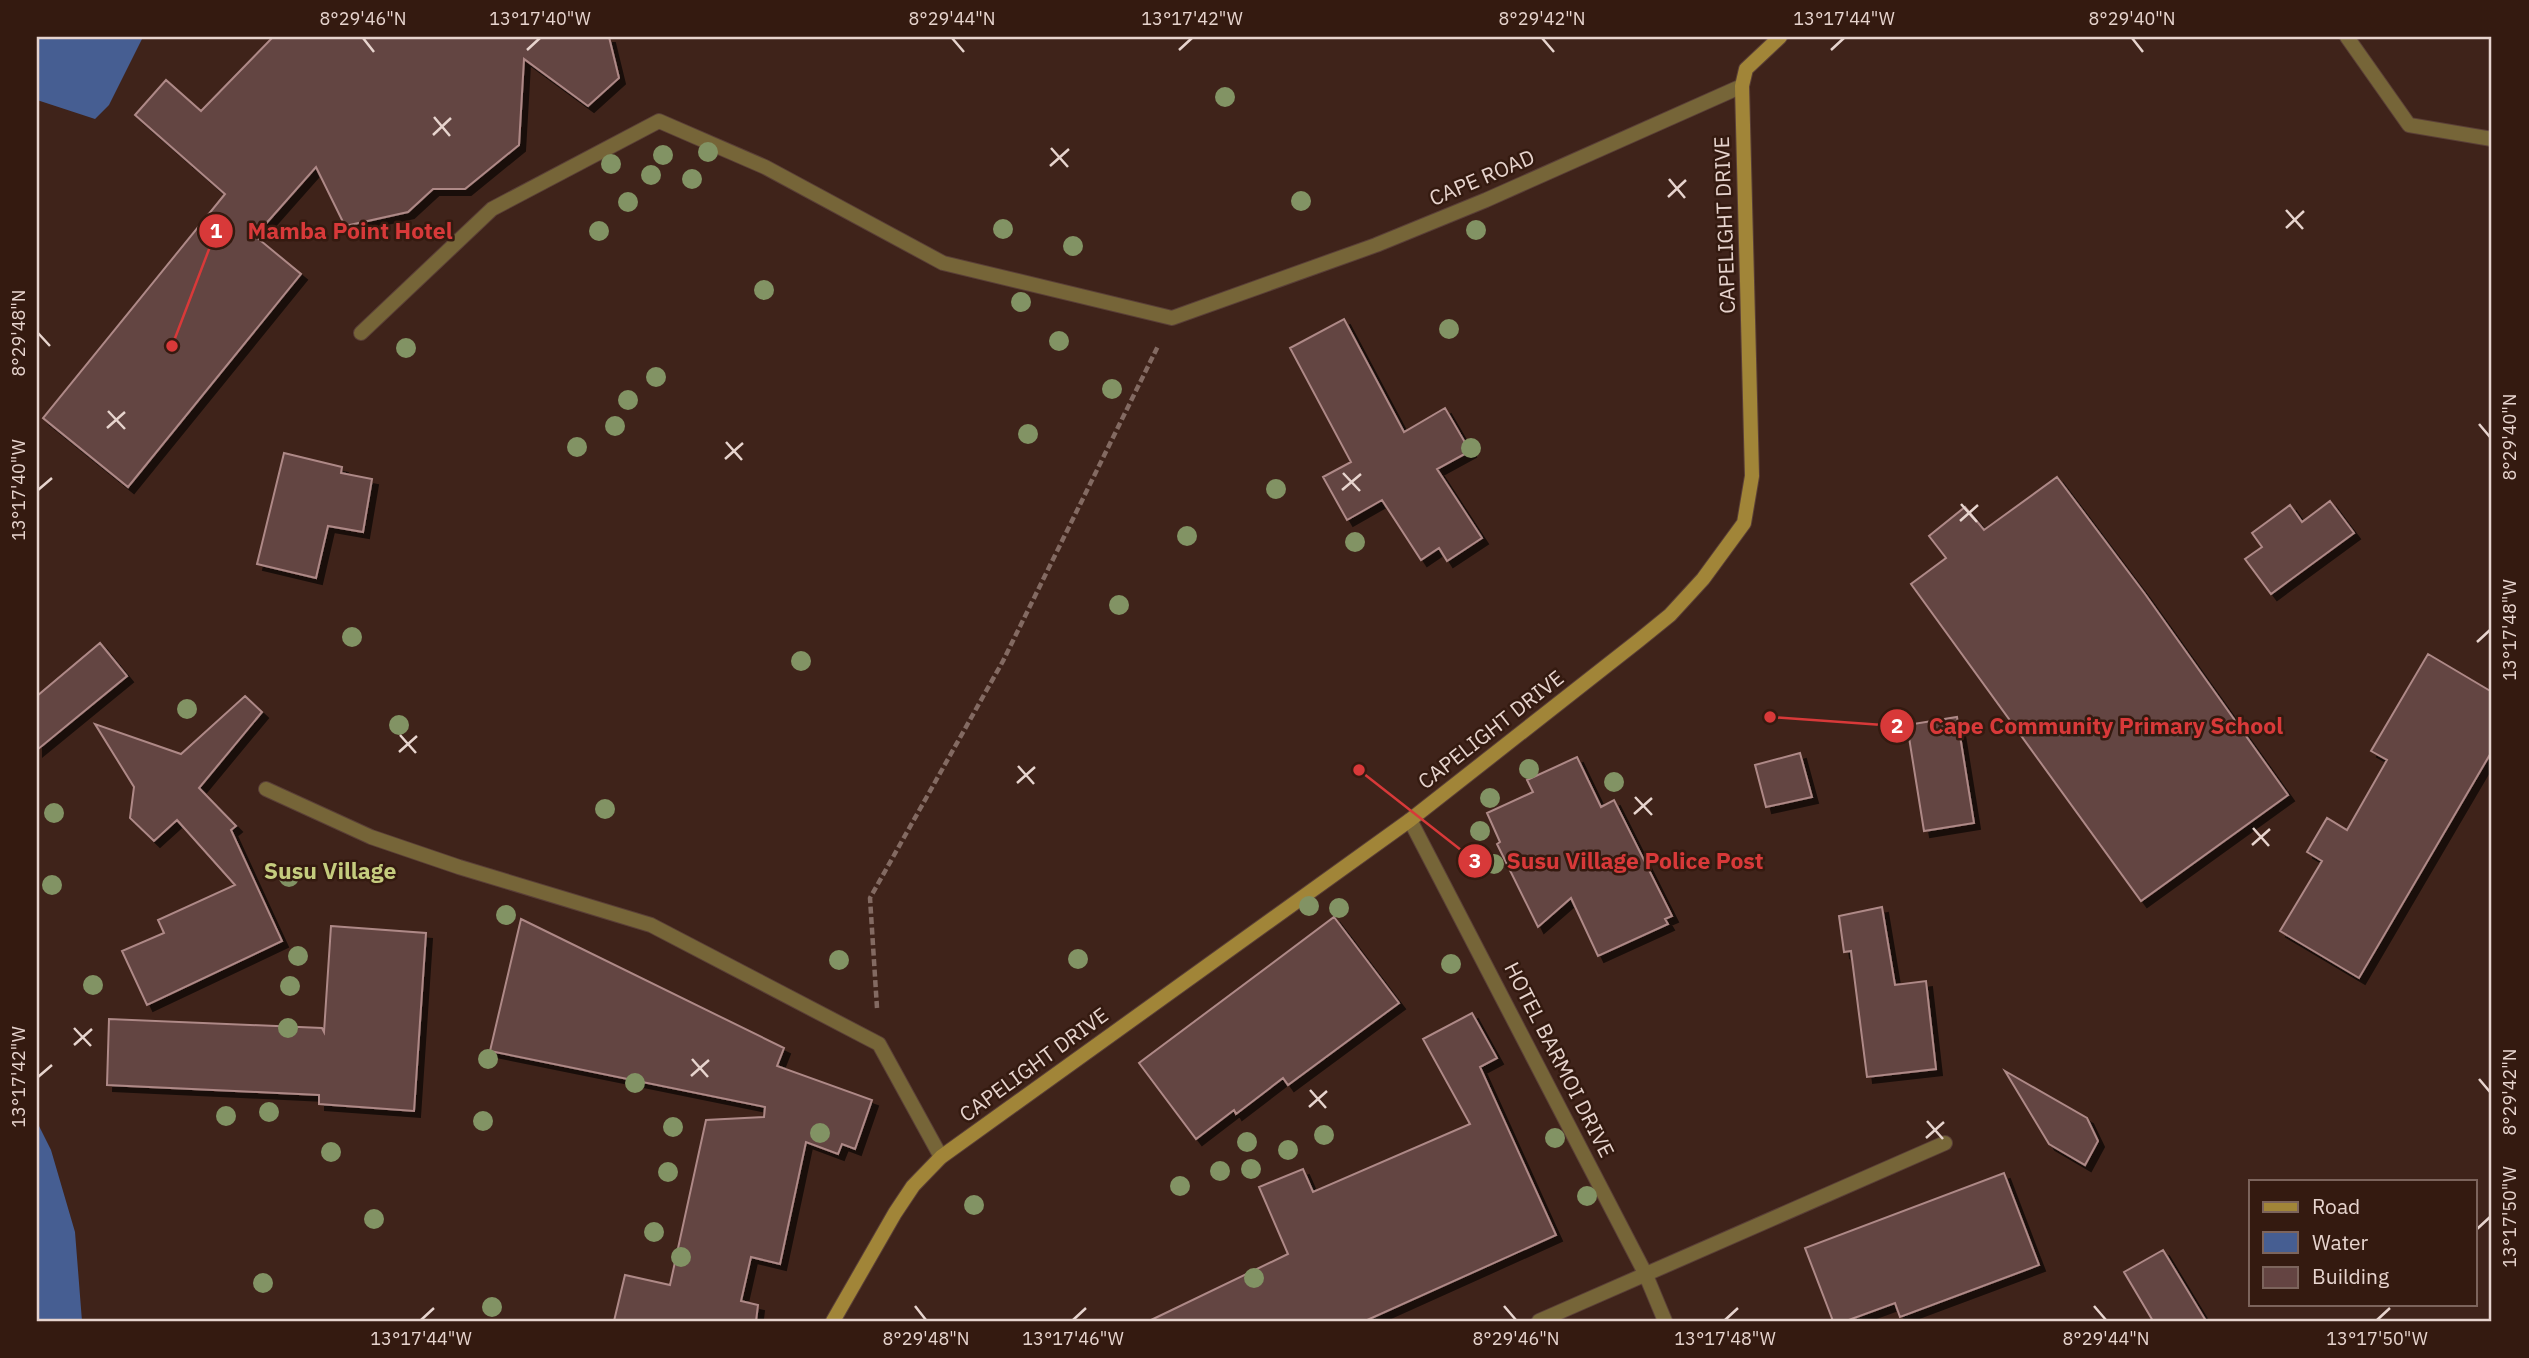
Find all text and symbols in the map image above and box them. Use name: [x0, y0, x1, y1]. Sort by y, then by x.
text: 8°29'46"N: [319, 7, 407, 30]
text: 13°17'40"W: [489, 7, 591, 30]
text: 8°29'44"N: [908, 7, 996, 30]
text: 13°17'42"W: [1141, 7, 1243, 30]
text: 8°29'42"N: [1498, 7, 1586, 30]
text: 13°17'44"W: [1793, 7, 1895, 30]
text: 8°29'40"N: [2088, 7, 2176, 30]
street label: CAPELIGHT DRIVE: [1707, 136, 1741, 314]
street label: CAPE ROAD: [1425, 142, 1539, 212]
callout: Mamba Point Hotel: [198, 209, 466, 253]
text: Mamba Point Hotel: [247, 215, 453, 245]
text: 1: [210, 216, 223, 244]
text: 8°29'48"N: [7, 289, 30, 377]
text: 8°29'40"N: [2498, 393, 2521, 481]
text: 13°17'40"W: [7, 439, 30, 541]
text: 13°17'48"W: [2498, 579, 2521, 681]
street label: CAPELIGHT DRIVE: [1412, 663, 1569, 795]
callout: Cape Community Primary School: [1880, 704, 2297, 748]
text: Cape Community Primary School: [1929, 710, 2283, 740]
text: 2: [1891, 711, 1903, 739]
callout: Susu Village Police Post: [1458, 839, 1778, 883]
text: Susu Village Police Post: [1506, 845, 1764, 875]
text: 3: [1469, 846, 1481, 874]
district label: Susu Village: [264, 855, 396, 885]
street label: HOTEL BARMOI DRIVE: [1498, 957, 1621, 1162]
street label: CAPELIGHT DRIVE: [953, 1001, 1114, 1128]
text: 13°17'42"W: [7, 1026, 30, 1128]
text: 8°29'42"N: [2498, 1048, 2521, 1136]
text: 13°17'50"W: [2498, 1166, 2521, 1268]
legend: [2249, 1180, 2476, 1306]
text: Road: [2312, 1192, 2360, 1220]
text: Water: [2312, 1228, 2369, 1256]
text: Building: [2312, 1262, 2389, 1290]
text: 13°17'44"W: [370, 1327, 472, 1350]
text: 8°29'48"N: [882, 1327, 970, 1350]
text: 13°17'46"W: [1022, 1327, 1124, 1350]
text: 8°29'46"N: [1472, 1327, 1560, 1350]
text: 13°17'48"W: [1674, 1327, 1776, 1350]
text: 8°29'44"N: [2062, 1327, 2150, 1350]
text: 13°17'50"W: [2326, 1327, 2428, 1350]

